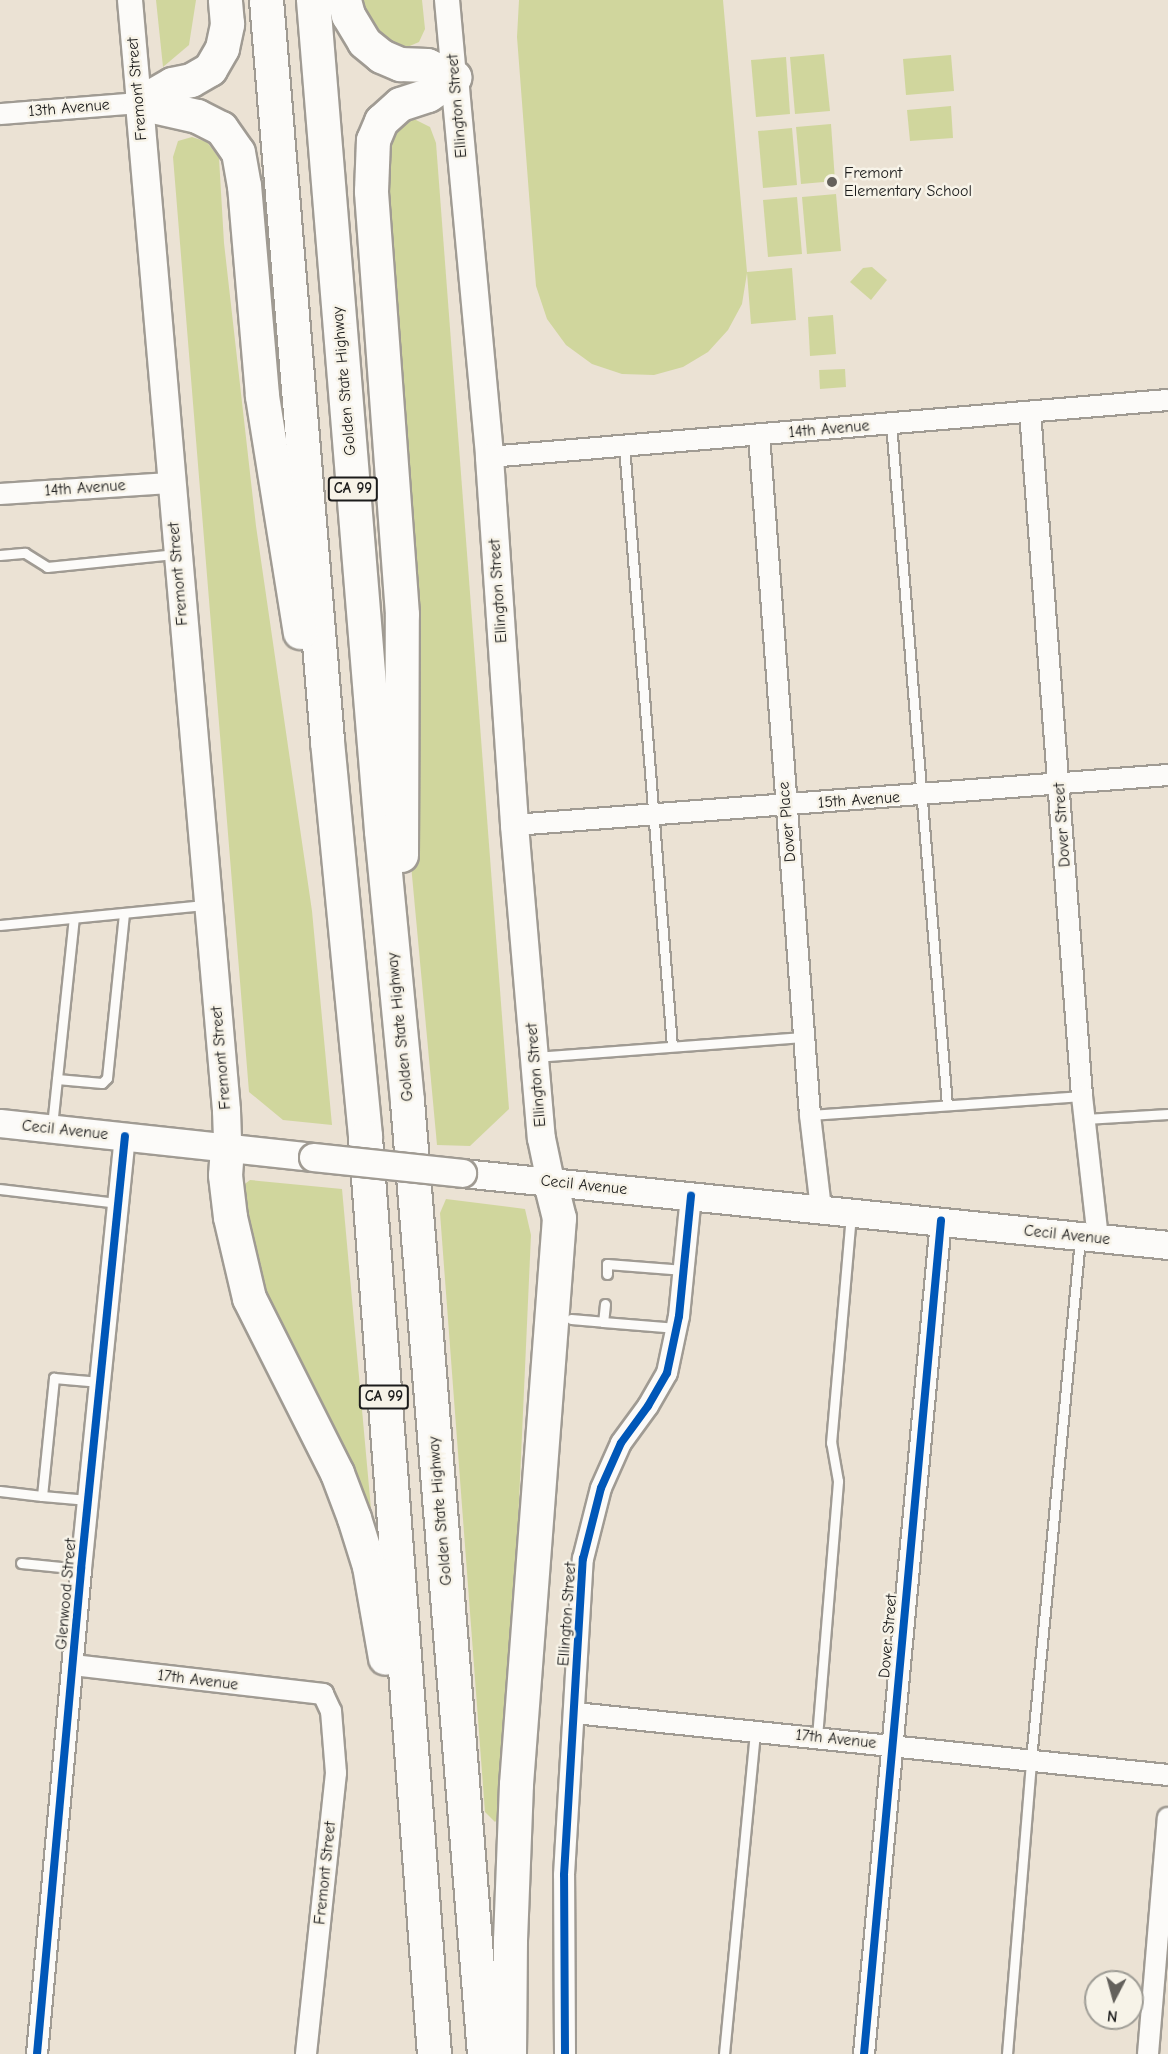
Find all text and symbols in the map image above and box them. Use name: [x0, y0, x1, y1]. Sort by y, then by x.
street label: Fremont Street: [123, 36, 151, 142]
street label: Ellington Street: [443, 53, 471, 159]
street label: 13th Avenue: [27, 95, 111, 121]
place label: Fremont Elementary School: [844, 163, 972, 201]
marker: Fremont Elementary School: [825, 175, 839, 189]
street label: Golden State Highway: [328, 306, 360, 456]
street label: 14th Avenue: [788, 416, 870, 442]
street label: 14th Avenue: [44, 476, 126, 500]
road number: CA 99: [328, 477, 378, 501]
street label: Fremont Street: [164, 521, 192, 627]
street label: Ellington Street: [485, 538, 511, 644]
street label: Dover Place: [774, 781, 800, 863]
street label: Dover Street: [1049, 782, 1075, 868]
street label: 15th Avenue: [817, 788, 901, 812]
street label: Golden State Highway: [383, 952, 417, 1102]
street label: Fremont Street: [207, 1005, 235, 1111]
street label: Ellington Street: [522, 1022, 550, 1128]
street label: Cecil Avenue: [21, 1116, 109, 1144]
street label: Cecil Avenue: [540, 1171, 628, 1199]
street label: Cecil Avenue: [1023, 1221, 1111, 1249]
road number: CA 99: [358, 1385, 410, 1409]
street label: Golden State Highway: [424, 1436, 456, 1586]
street label: Glenwood Street: [52, 1537, 80, 1651]
street label: Ellington Street: [554, 1561, 580, 1667]
street label: Dover Street: [875, 1593, 901, 1679]
street label: 17th Avenue: [157, 1666, 239, 1694]
street label: 17th Avenue: [795, 1725, 877, 1753]
street label: Fremont Street: [310, 1820, 340, 1926]
north arrow: [1084, 1970, 1144, 2030]
text: N: [1106, 2006, 1118, 2025]

